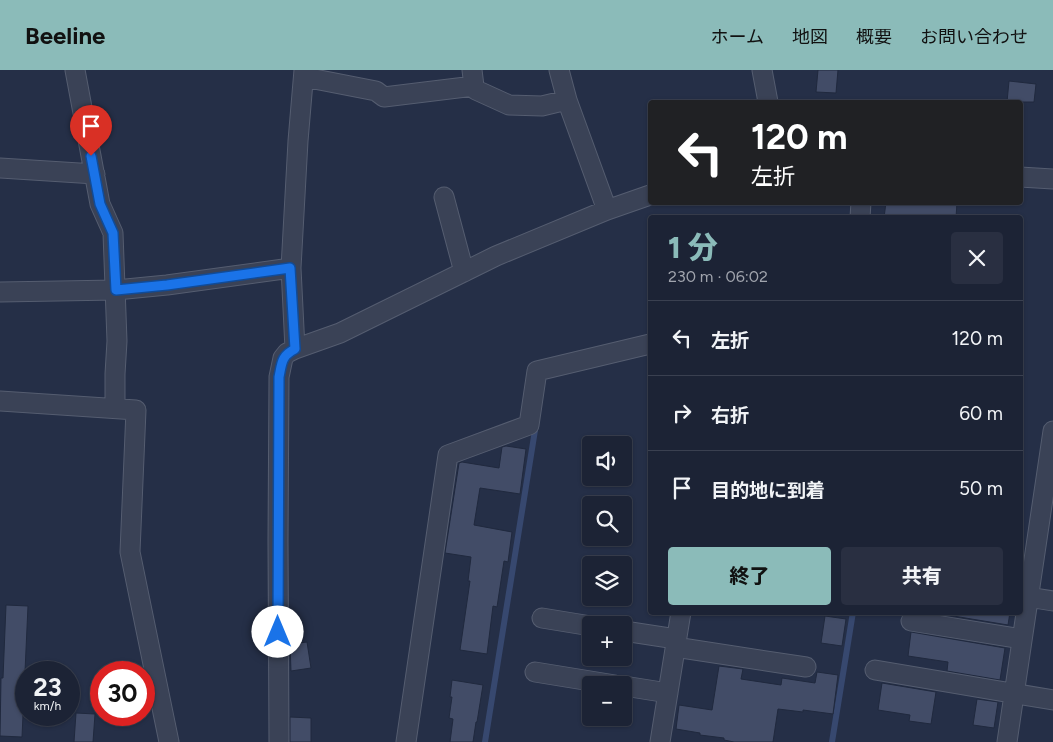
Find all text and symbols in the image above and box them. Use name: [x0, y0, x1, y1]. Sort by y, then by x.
text: Beeline: [25, 21, 105, 50]
text: ホーム: [711, 26, 764, 48]
text: 地図: [792, 26, 828, 48]
text: 概要: [856, 26, 892, 48]
text: お問い合わせ: [920, 26, 1028, 48]
pin: [70, 105, 112, 156]
icon: arrive: [77, 112, 105, 140]
text: 120 m: [751, 116, 848, 158]
icon: left: [668, 120, 733, 185]
text: 左折: [751, 163, 795, 190]
text: 1 分: [668, 229, 718, 266]
button: close: [951, 232, 1003, 284]
text: 230 m · 06:02: [668, 267, 768, 286]
icon: left: [668, 324, 696, 352]
text: 120 m: [951, 327, 1003, 350]
text: 左折: [711, 329, 749, 352]
icon: right: [668, 399, 696, 427]
text: 60 m: [959, 402, 1003, 425]
text: 右折: [711, 404, 749, 427]
map controls: [582, 436, 632, 726]
button: sound: [582, 436, 632, 486]
icon: arrive: [668, 474, 696, 502]
text: 50 m: [959, 477, 1003, 500]
text: 目的地に到着: [711, 479, 825, 502]
button: search: [582, 496, 632, 546]
button: 終了: [668, 547, 831, 605]
button: 共有: [841, 547, 1003, 605]
button: layers: [582, 556, 632, 606]
position arrow: [251, 605, 303, 657]
button: +: [582, 616, 632, 666]
speed limit sign: 30: [90, 661, 155, 726]
text: 23: [33, 672, 62, 702]
button: −: [582, 676, 632, 726]
text: km/h: [34, 699, 61, 713]

